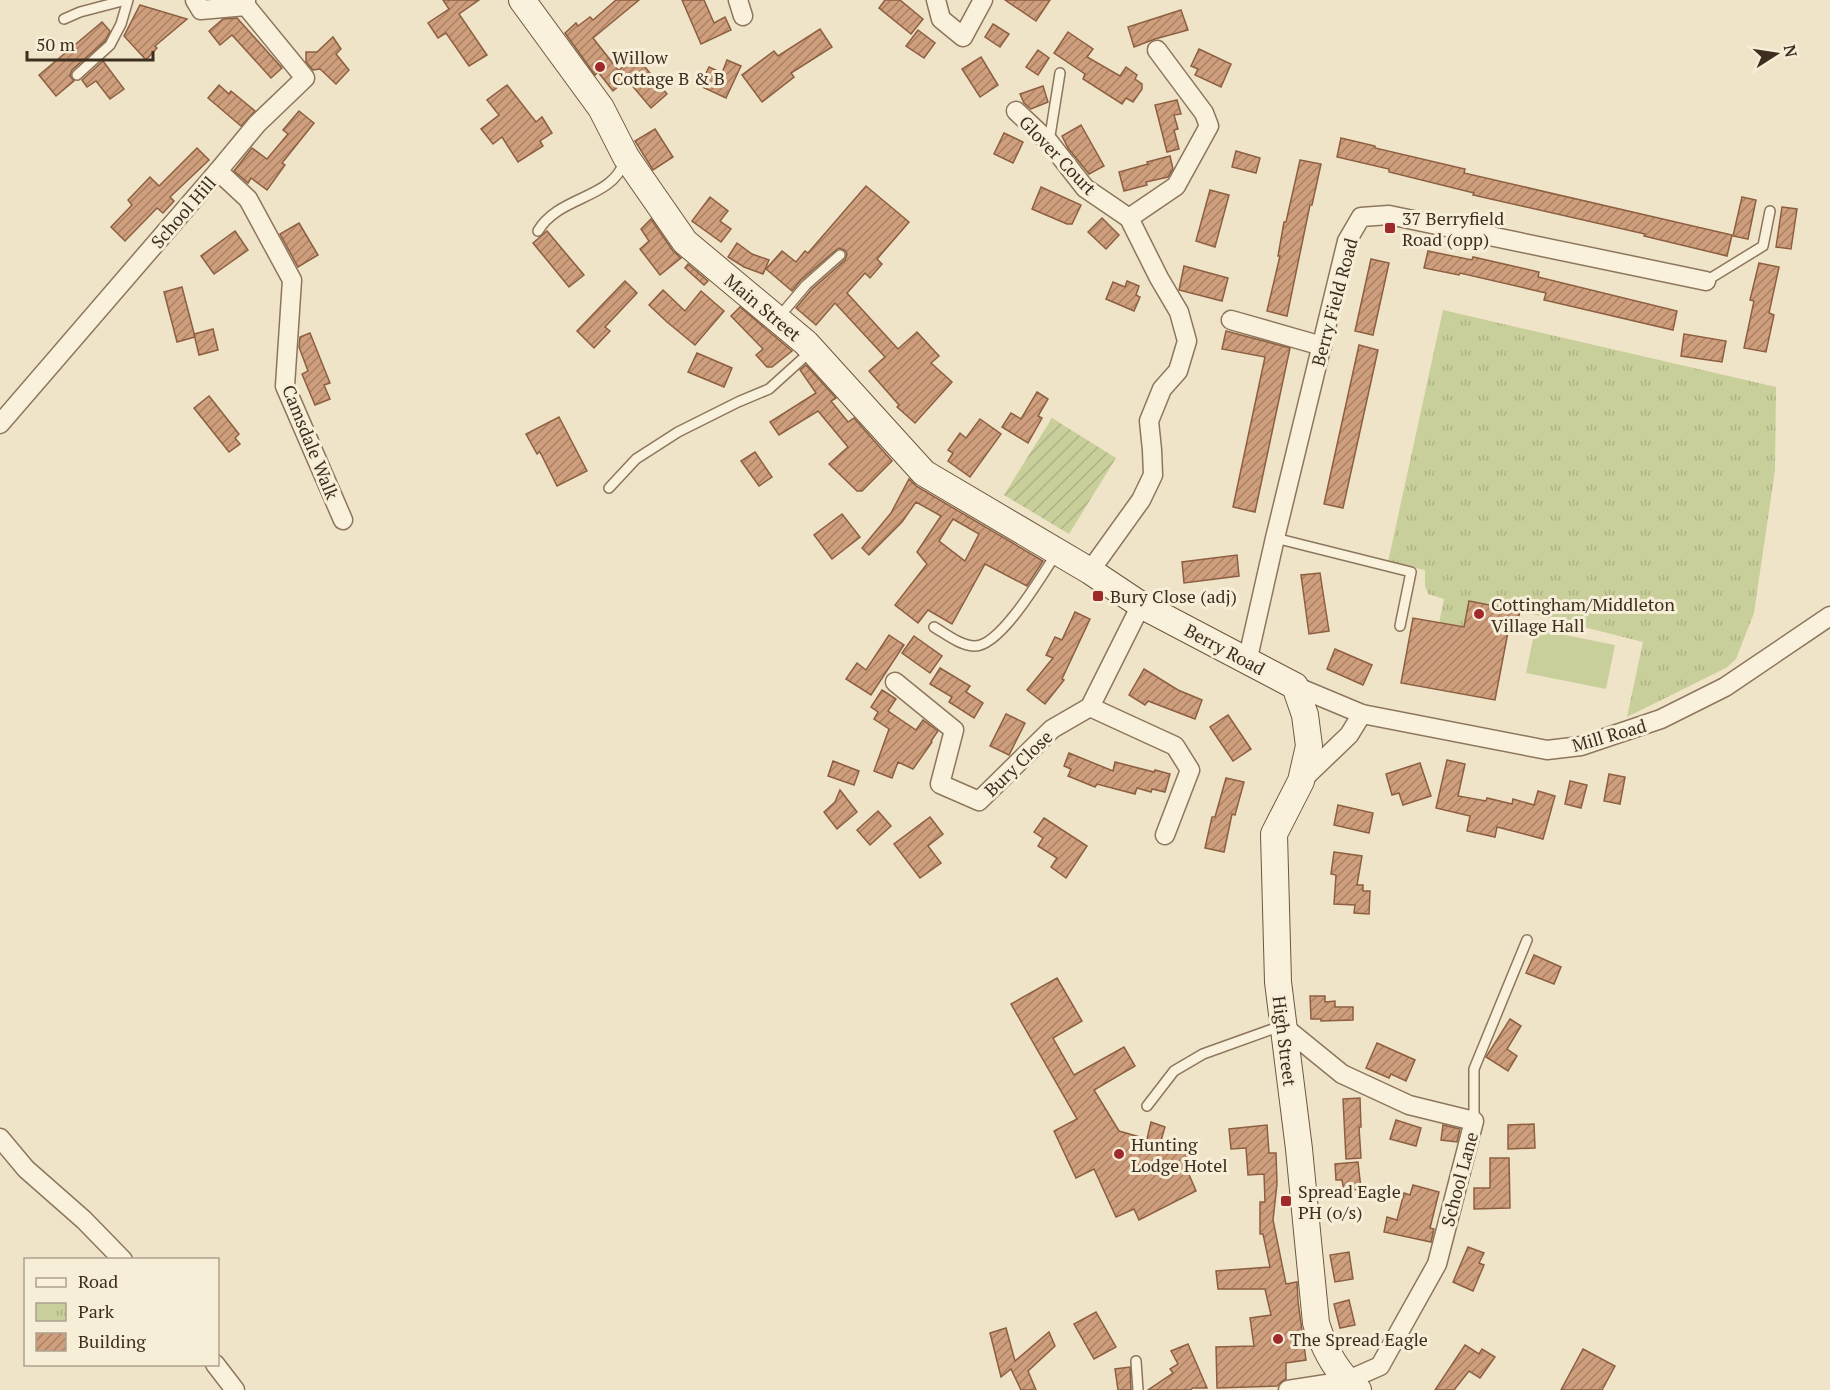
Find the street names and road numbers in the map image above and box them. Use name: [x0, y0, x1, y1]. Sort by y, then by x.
street label: Glover Court: [1014, 110, 1102, 200]
street label: School Hill: [145, 171, 221, 253]
street label: Berry Field Road: [1305, 235, 1363, 369]
street label: Main Street: [720, 268, 807, 346]
street label: Camsdale Walk: [277, 381, 345, 503]
street label: Berry Road: [1181, 618, 1269, 680]
street label: Mill Road: [1569, 713, 1649, 757]
street label: Bury Close: [979, 725, 1057, 801]
street label: High Street: [1268, 994, 1302, 1088]
street label: School Lane: [1435, 1129, 1483, 1229]

